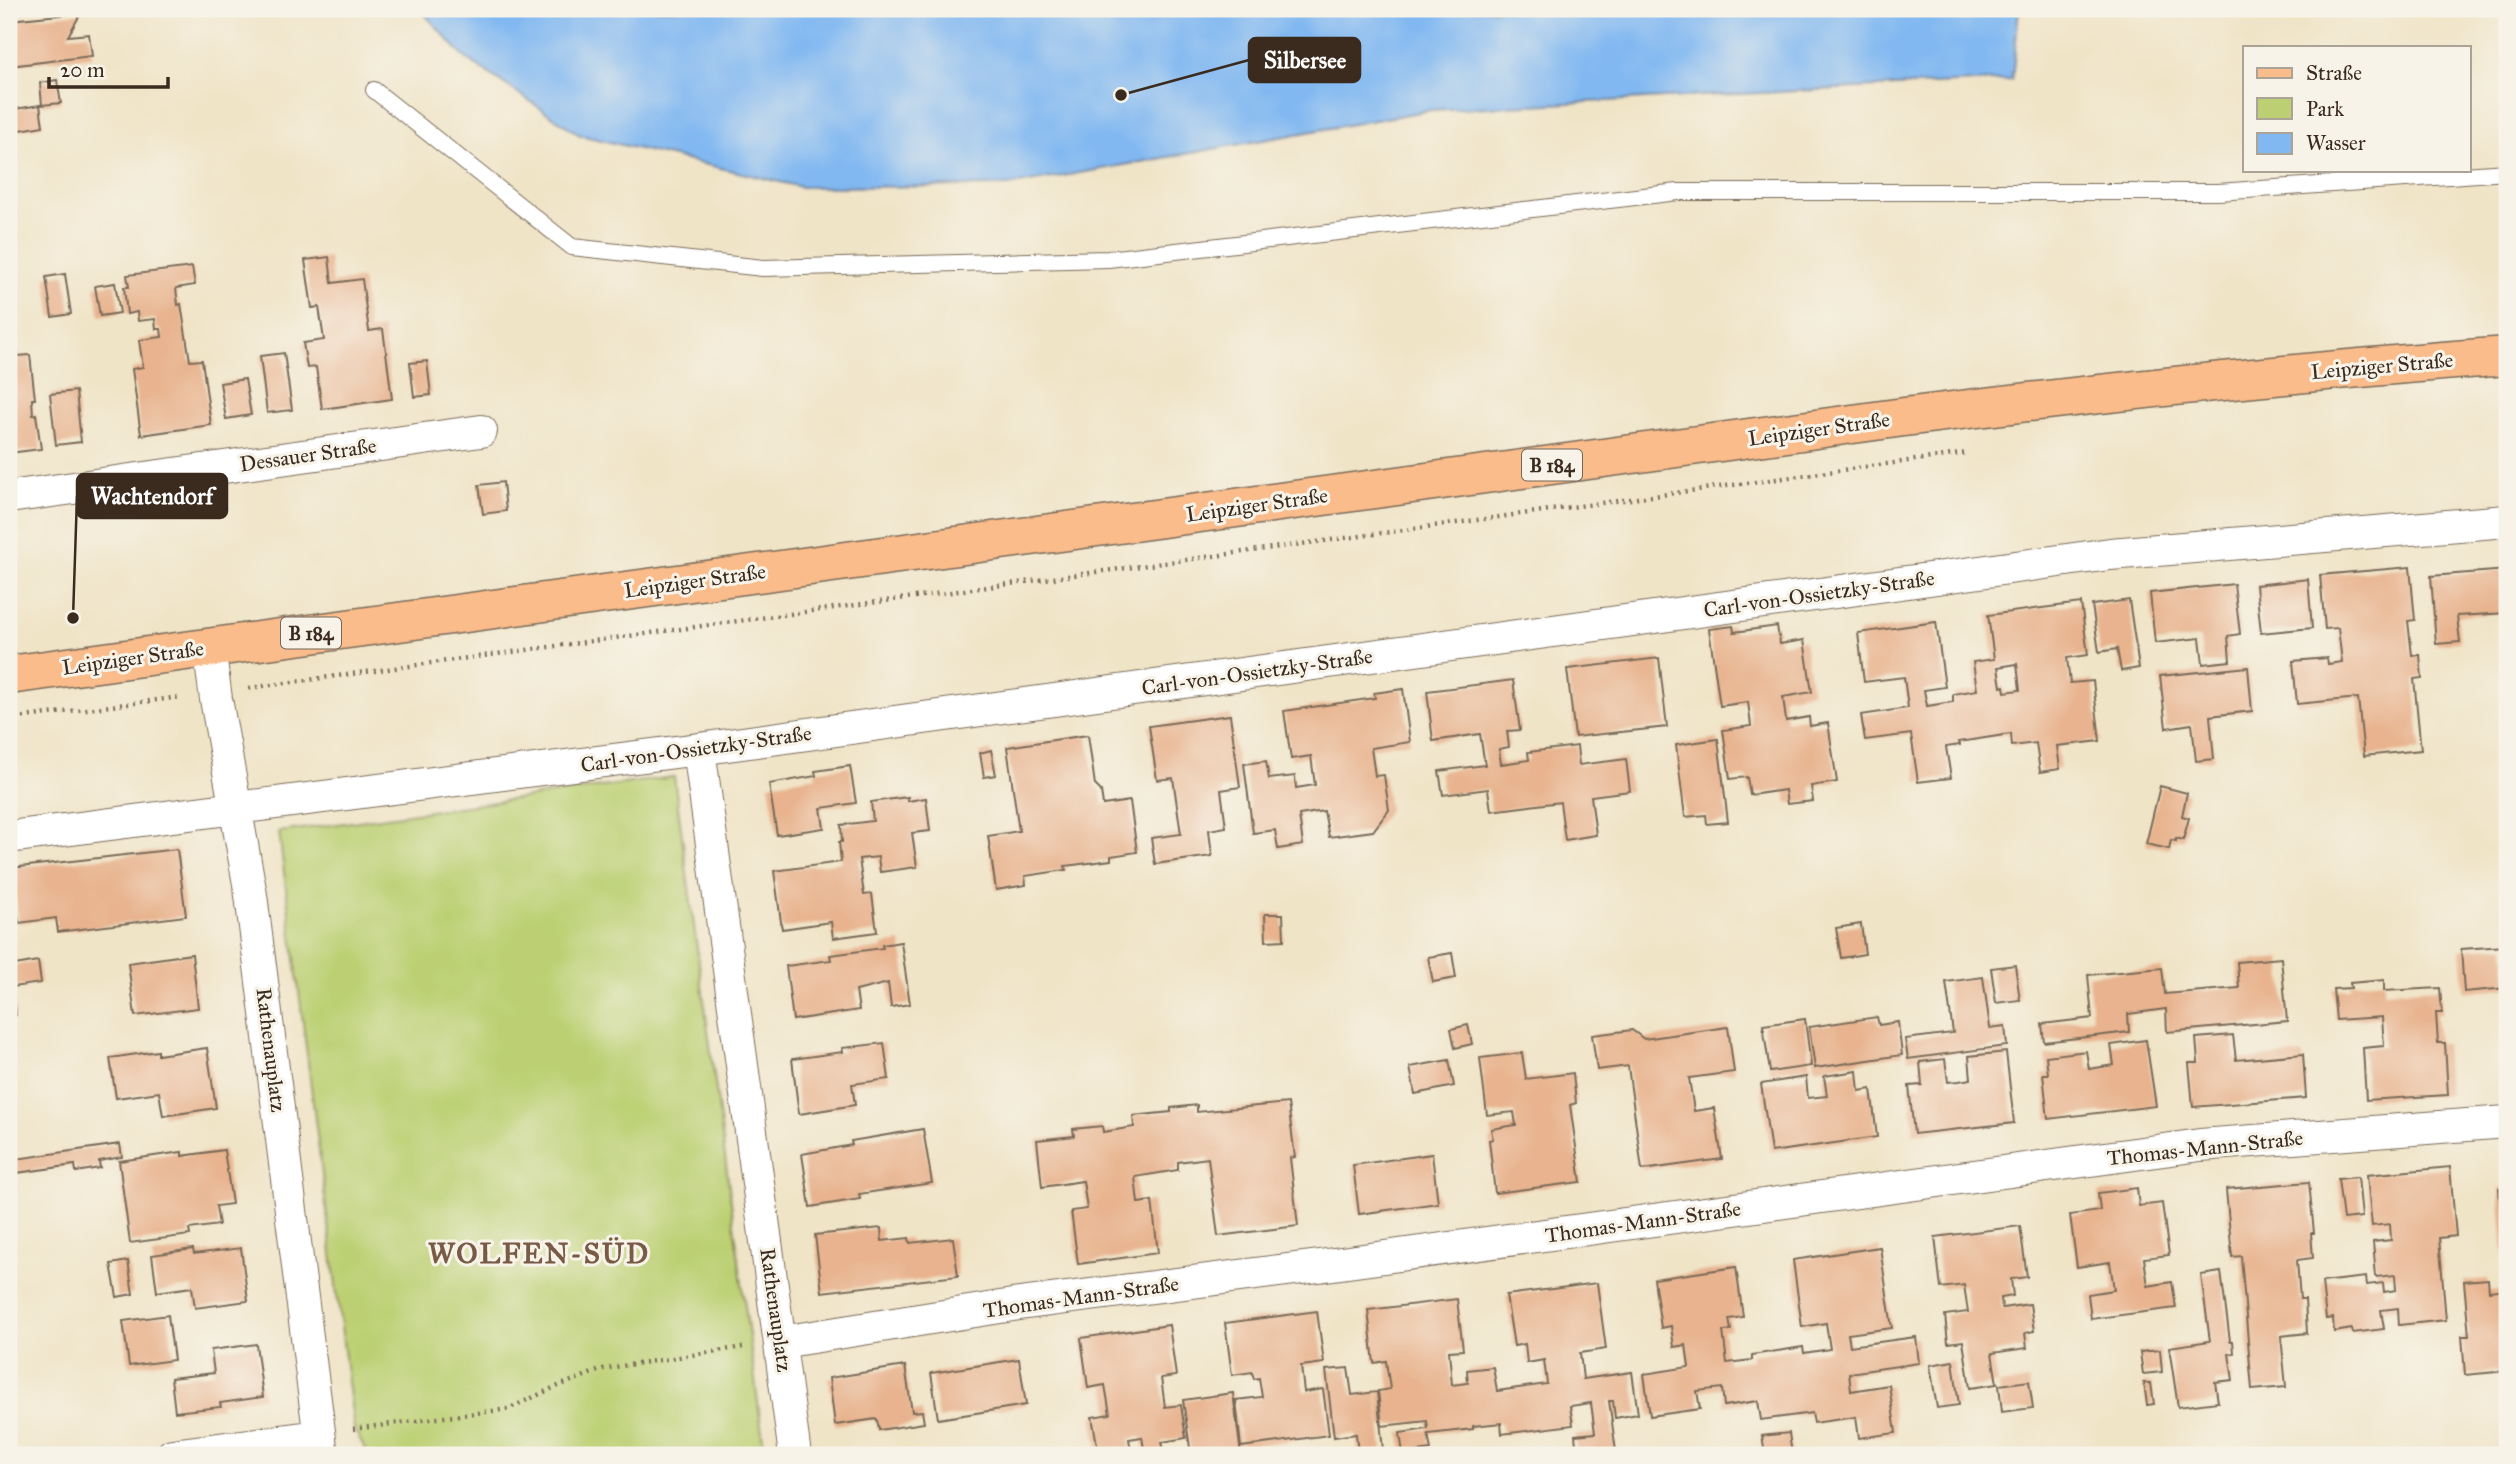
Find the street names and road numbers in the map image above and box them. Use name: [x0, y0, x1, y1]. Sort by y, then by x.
street label: Leipziger Straße: [2310, 347, 2455, 385]
street label: Leipziger Straße: [1746, 406, 1892, 452]
street label: Dessauer Straße: [238, 433, 378, 477]
road number: B 184: [1522, 450, 1582, 480]
street label: Leipziger Straße: [1184, 482, 1330, 528]
street label: Leipziger Straße: [622, 558, 768, 604]
street label: Carl-von-Ossietzky-Straße: [1702, 565, 1936, 623]
road number: B 184: [281, 618, 341, 648]
street label: Leipziger Straße: [60, 635, 206, 681]
street label: Carl-von-Ossietzky-Straße: [1140, 643, 1374, 701]
street label: Carl-von-Ossietzky-Straße: [579, 720, 813, 778]
street label: Rathenauplatz: [250, 986, 292, 1114]
street label: Thomas-Mann-Straße: [2106, 1125, 2305, 1171]
street label: Thomas-Mann-Straße: [1544, 1195, 1743, 1249]
street label: Rathenauplatz: [754, 1246, 798, 1374]
street label: Thomas-Mann-Straße: [982, 1270, 1181, 1324]

